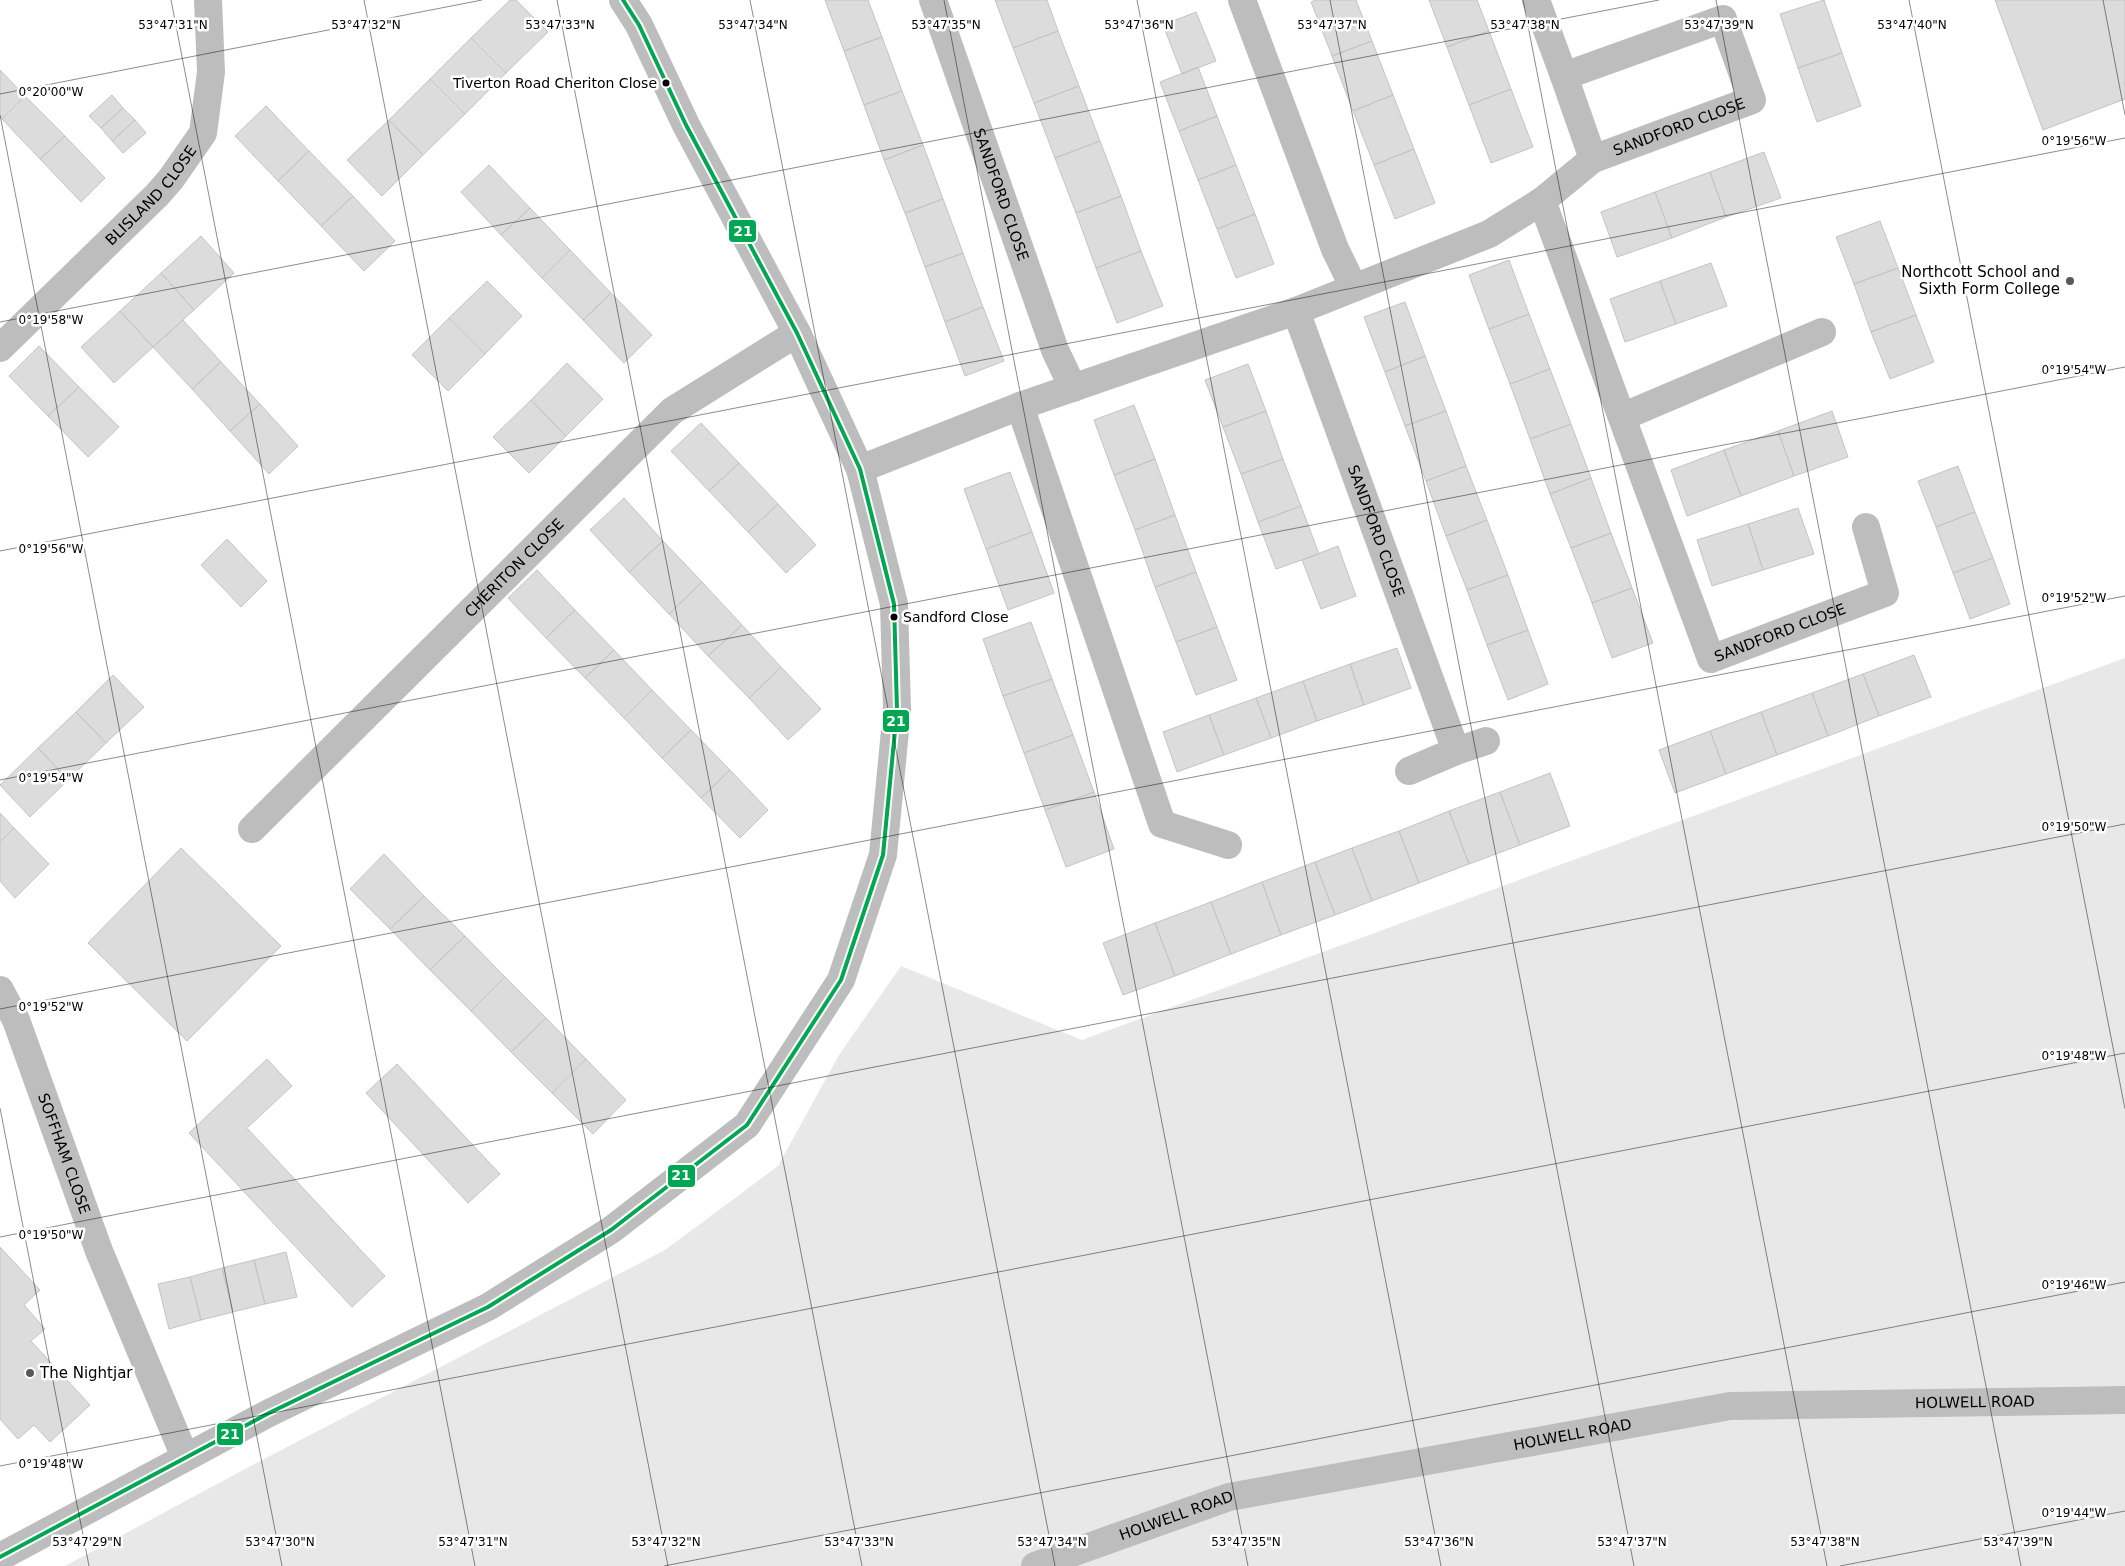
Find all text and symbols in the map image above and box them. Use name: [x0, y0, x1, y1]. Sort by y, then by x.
text: 53°47'31"N: [138, 18, 208, 32]
text: 53°47'32"N: [331, 18, 401, 32]
text: 53°47'33"N: [525, 18, 595, 32]
text: 53°47'34"N: [718, 18, 788, 32]
text: 53°47'35"N: [911, 18, 981, 32]
text: 53°47'36"N: [1104, 18, 1174, 32]
text: 53°47'37"N: [1297, 18, 1367, 32]
text: 53°47'38"N: [1490, 18, 1560, 32]
text: 53°47'39"N: [1684, 18, 1754, 32]
text: 53°47'40"N: [1877, 18, 1947, 32]
place label: Tiverton Road Cheriton Close: [452, 75, 657, 91]
marker: Tiverton Road Cheriton Close: [661, 78, 671, 88]
text: 0°20'00"W: [19, 85, 84, 99]
street label: SANDFORD CLOSE: [1611, 94, 1748, 160]
street label: SANDFORD CLOSE: [969, 126, 1032, 263]
text: 0°19'56"W: [2042, 134, 2107, 148]
street label: BLISLAND CLOSE: [102, 142, 200, 249]
line badge: 21: [728, 219, 757, 243]
text: 21: [733, 223, 753, 239]
place label: Northcott School and Sixth Form College: [1901, 263, 2060, 298]
marker: Northcott School and Sixth Form College: [2064, 275, 2076, 287]
text: 0°19'58"W: [19, 313, 84, 327]
text: 0°19'54"W: [2042, 363, 2107, 377]
street label: SANDFORD CLOSE: [1344, 462, 1408, 599]
street label: CHERITON CLOSE: [461, 515, 567, 621]
text: 0°19'56"W: [19, 542, 84, 556]
text: 0°19'52"W: [2042, 591, 2107, 605]
street label: SANDFORD CLOSE: [1712, 600, 1848, 666]
place label: Sandford Close: [903, 609, 1009, 625]
marker: Sandford Close: [889, 612, 899, 622]
line badge: 21: [882, 709, 910, 733]
text: 21: [886, 713, 906, 729]
text: 0°19'54"W: [19, 771, 84, 785]
text: 0°19'50"W: [2042, 820, 2107, 834]
text: 0°19'52"W: [19, 1000, 84, 1014]
text: 0°19'48"W: [2042, 1049, 2107, 1063]
street label: SOFFHAM CLOSE: [34, 1091, 94, 1216]
line badge: 21: [667, 1164, 696, 1188]
text: 21: [671, 1167, 691, 1183]
text: 0°19'50"W: [19, 1228, 84, 1242]
text: 0°19'46"W: [2042, 1278, 2107, 1292]
place label: The Nightjar: [39, 1364, 133, 1382]
marker: The Nightjar: [24, 1367, 36, 1379]
street label: HOLWELL ROAD: [1915, 1392, 2035, 1412]
street label: HOLWELL ROAD: [1512, 1415, 1633, 1454]
line badge: 21: [216, 1422, 244, 1446]
text: 21: [220, 1426, 240, 1442]
text: 0°19'48"W: [19, 1457, 84, 1471]
street label: HOLWELL ROAD: [1117, 1487, 1236, 1544]
text: 0°19'44"W: [2042, 1506, 2107, 1520]
text: 53°47'29"N: [52, 1535, 122, 1549]
text: 53°47'30"N: [245, 1535, 315, 1549]
text: 53°47'31"N: [438, 1535, 508, 1549]
text: 53°47'32"N: [631, 1535, 701, 1549]
text: 53°47'33"N: [824, 1535, 894, 1549]
text: 53°47'34"N: [1017, 1535, 1087, 1549]
text: 53°47'35"N: [1211, 1535, 1281, 1549]
text: 53°47'36"N: [1404, 1535, 1474, 1549]
text: 53°47'37"N: [1597, 1535, 1667, 1549]
text: 53°47'38"N: [1790, 1535, 1860, 1549]
text: 53°47'39"N: [1983, 1535, 2053, 1549]

